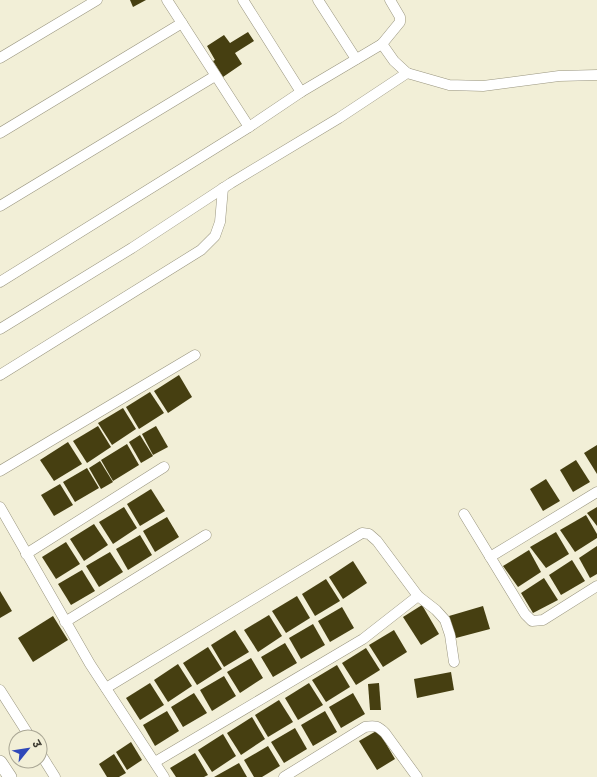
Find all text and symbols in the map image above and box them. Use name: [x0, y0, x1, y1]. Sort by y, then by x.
north arrow: [8, 729, 48, 769]
text: उ: [28, 736, 46, 751]

